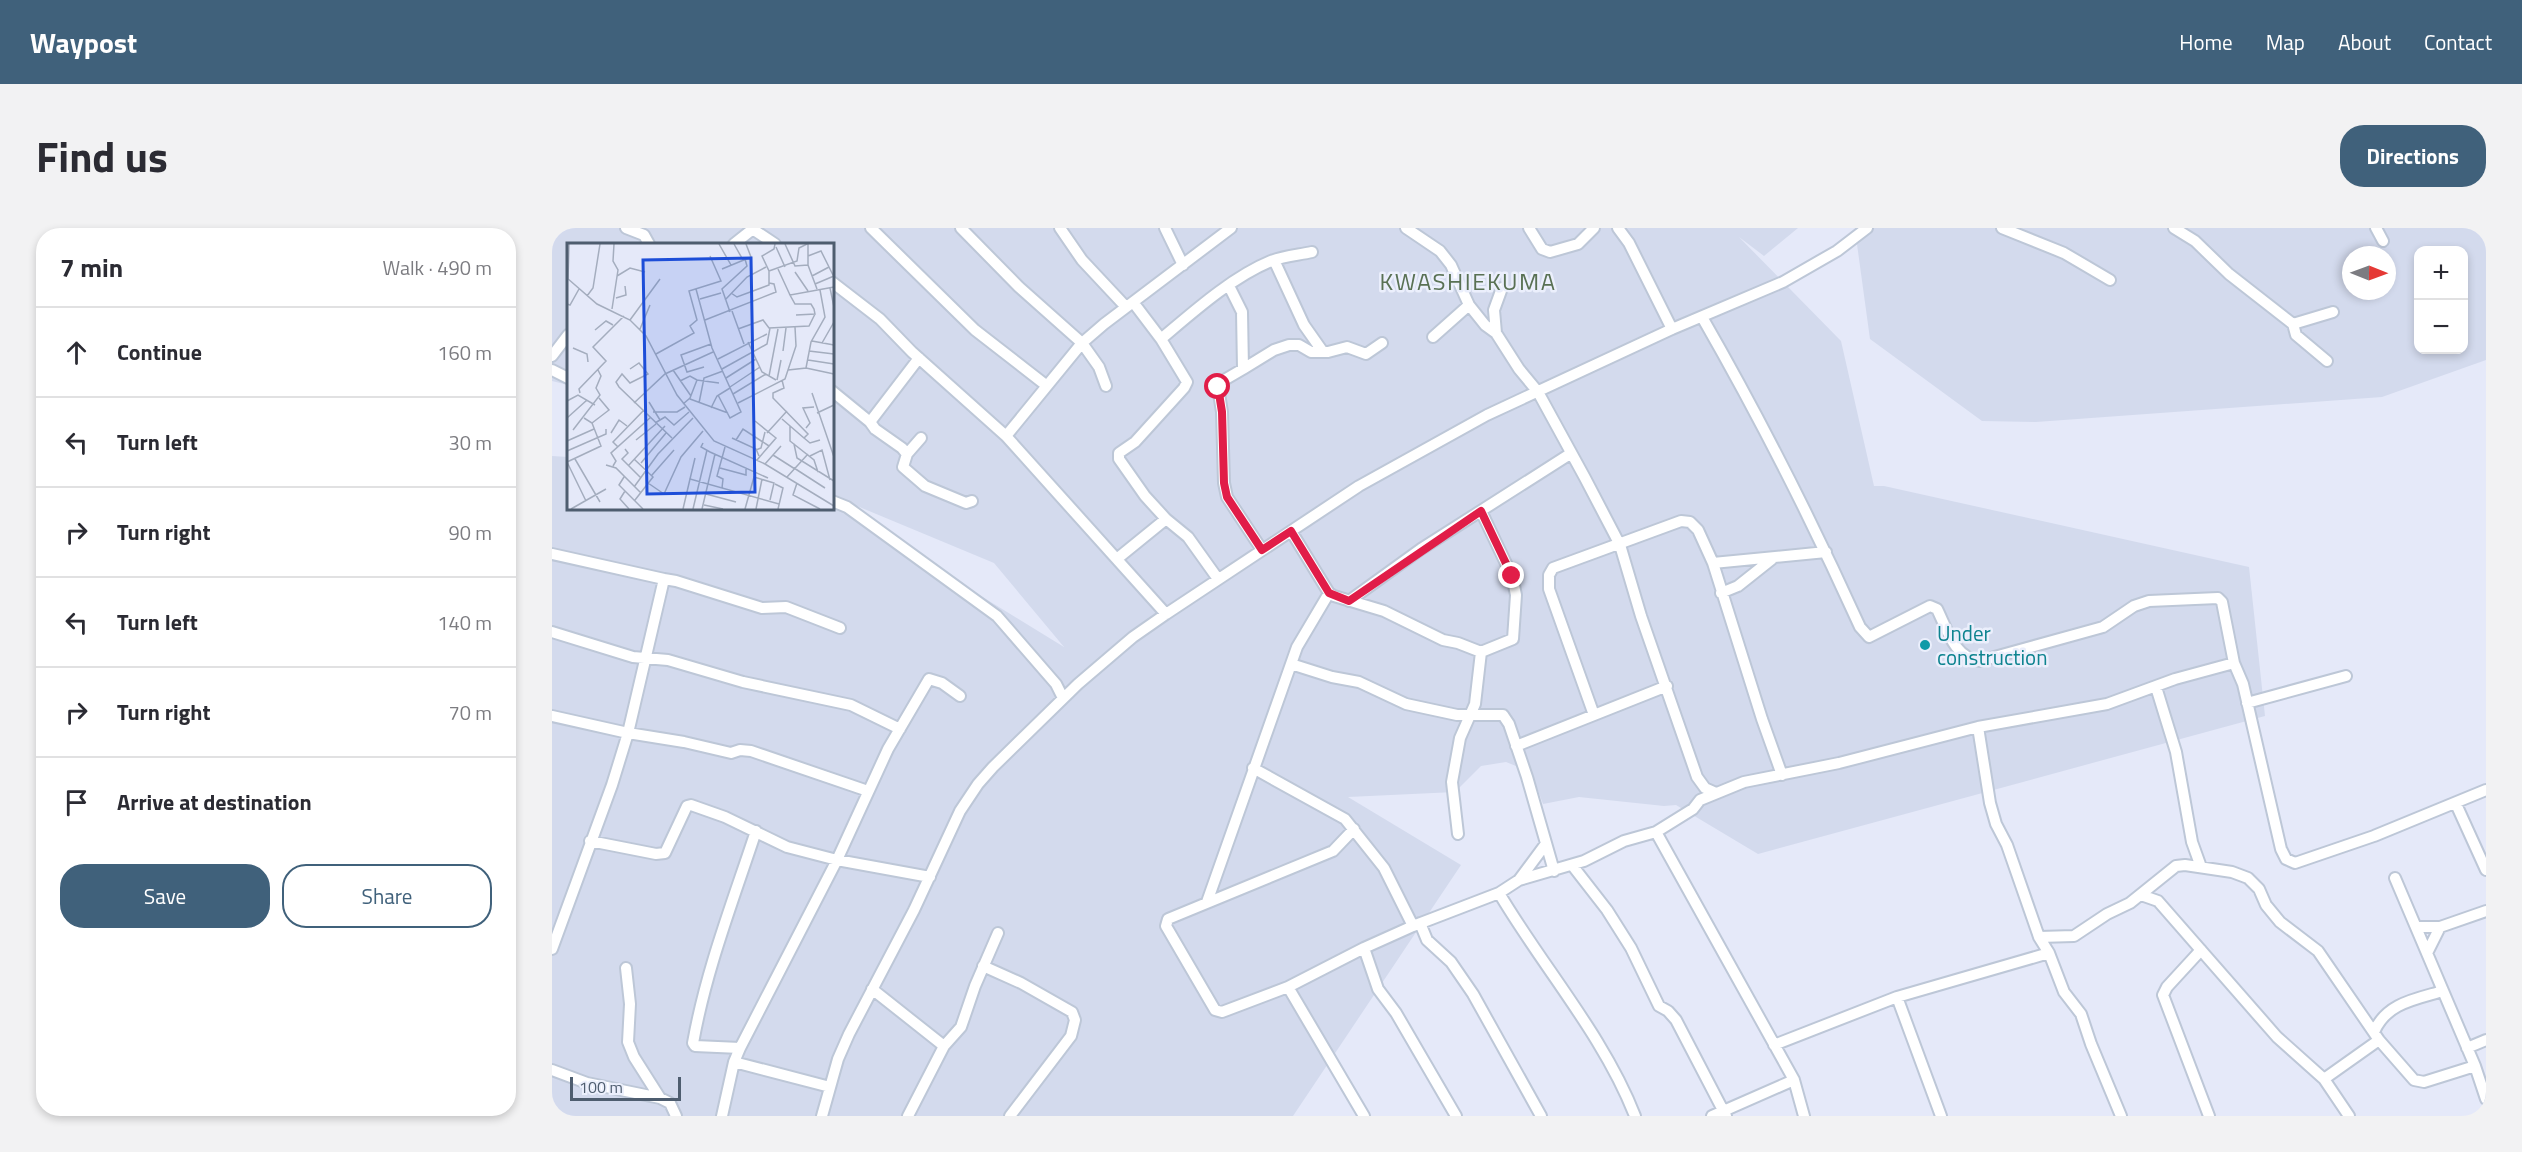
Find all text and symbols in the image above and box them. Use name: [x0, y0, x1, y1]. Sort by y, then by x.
text: Waypost: [30, 21, 137, 64]
text: Home: [2179, 26, 2233, 58]
text: Map: [2266, 26, 2305, 58]
text: About: [2338, 26, 2391, 58]
text: Contact: [2424, 26, 2492, 58]
text: Find us: [36, 124, 168, 188]
button: Directions: [2340, 125, 2486, 187]
inset map: [567, 243, 834, 510]
north arrow: [2342, 246, 2396, 300]
map controls: [2414, 246, 2468, 354]
button: +: [2414, 246, 2468, 300]
text: 7 min: [60, 248, 123, 287]
text: Walk · 490 m: [383, 252, 492, 283]
district label: KWASHIEKUMA: [1380, 263, 1557, 299]
button: −: [2414, 300, 2468, 354]
text: Continue: [117, 335, 202, 369]
icon: ahead: [60, 336, 93, 369]
text: 160 m: [437, 337, 492, 368]
route start: [1204, 373, 1230, 399]
text: Turn left: [117, 425, 198, 459]
icon: left: [60, 426, 93, 459]
text: 30 m: [448, 427, 492, 458]
text: Turn right: [117, 515, 211, 549]
icon: right: [60, 516, 93, 549]
text: 90 m: [448, 517, 492, 548]
route end: [1498, 562, 1524, 588]
text: Turn left: [117, 605, 198, 639]
icon: left: [60, 606, 93, 639]
text: 140 m: [437, 607, 492, 638]
place label: Under construction: [1937, 617, 2047, 673]
marker: Under construction: [1918, 638, 1932, 652]
text: Turn right: [117, 695, 211, 729]
icon: right: [60, 696, 93, 729]
text: 70 m: [448, 697, 492, 728]
text: Arrive at destination: [117, 785, 312, 819]
icon: arrive: [60, 786, 93, 819]
button: Save: [60, 864, 270, 928]
button: Share: [282, 864, 492, 928]
scale bar: [570, 1074, 681, 1102]
text: 100 m: [579, 1075, 623, 1099]

